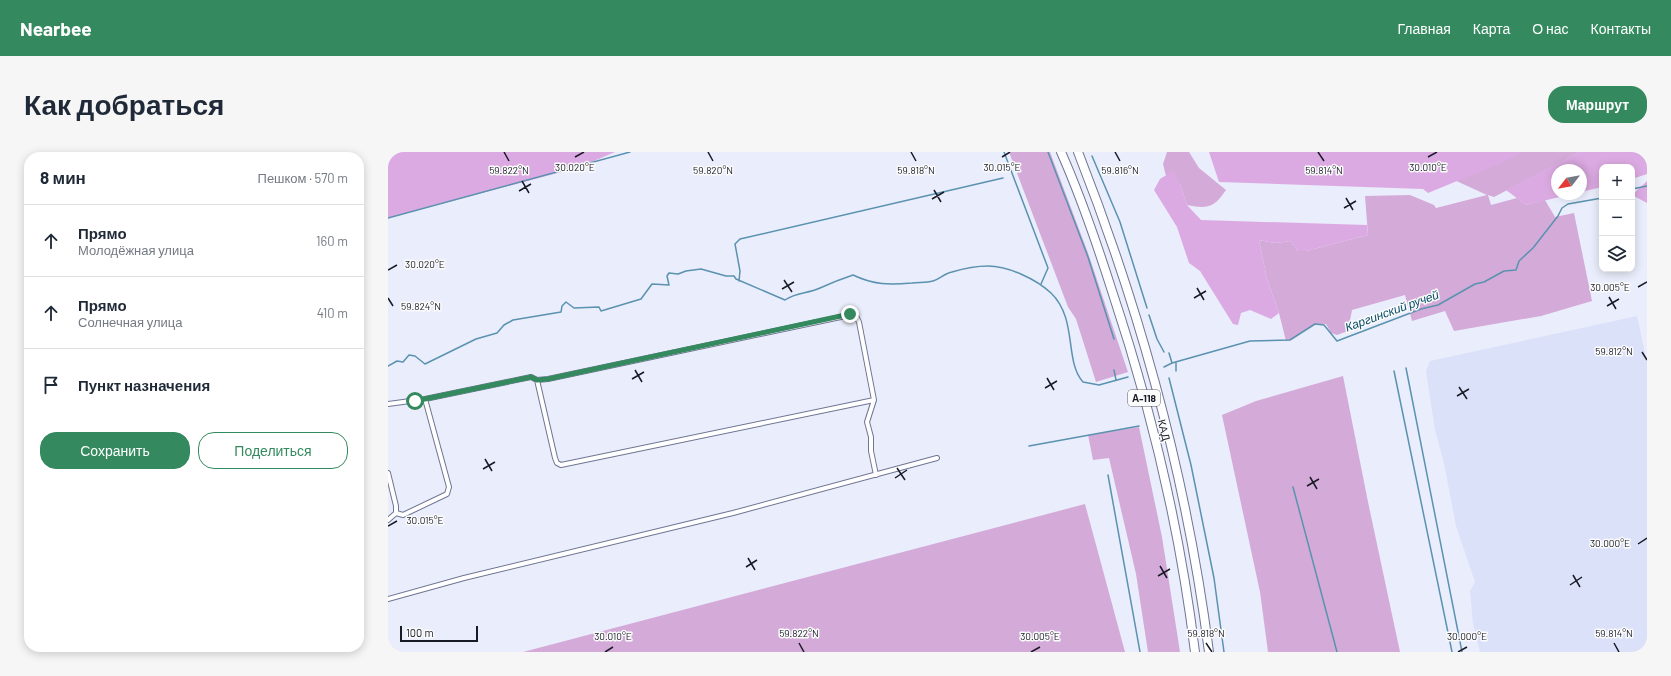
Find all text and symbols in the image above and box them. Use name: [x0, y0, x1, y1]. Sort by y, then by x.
text: Nearbee: [20, 17, 92, 40]
text: Главная: [1398, 20, 1451, 37]
text: Карта: [1473, 20, 1510, 37]
text: О нас: [1532, 20, 1569, 37]
text: Контакты: [1591, 20, 1651, 37]
button: Маршрут: [1548, 86, 1647, 123]
text: Как добраться: [24, 87, 224, 121]
text: 30.020°E: [555, 161, 595, 173]
text: 30.015°E: [983, 161, 1021, 173]
text: 30.010°E: [1409, 161, 1447, 173]
text: 59.822°N: [489, 164, 529, 176]
text: 59.820°N: [693, 164, 733, 176]
text: 59.818°N: [897, 164, 935, 176]
text: 59.816°N: [1101, 164, 1139, 176]
text: 59.814°N: [1305, 164, 1343, 176]
north arrow: [1551, 164, 1587, 200]
map controls: [1599, 164, 1635, 272]
button: +: [1599, 164, 1635, 200]
text: 8 мин: [40, 167, 86, 187]
text: Пешком · 570 m: [258, 170, 348, 186]
button: −: [1599, 200, 1635, 236]
text: Прямо: [78, 224, 127, 242]
icon: ahead: [40, 230, 62, 252]
text: 160 m: [316, 233, 348, 249]
button: layers: [1599, 236, 1635, 272]
text: Молодёжная улица: [78, 242, 194, 258]
text: 30.020°E: [405, 258, 445, 270]
text: 30.005°E: [1590, 281, 1630, 293]
water label: Каргинский ручей: [1343, 286, 1441, 334]
text: Прямо: [78, 296, 127, 314]
text: 59.824°N: [401, 300, 441, 312]
icon: ahead: [40, 302, 62, 324]
text: 410 m: [317, 305, 348, 321]
route end: [841, 305, 859, 323]
text: Солнечная улица: [78, 314, 182, 330]
text: 59.812°N: [1595, 345, 1633, 357]
icon: arrive: [40, 374, 62, 396]
text: Пункт назначения: [78, 376, 210, 394]
road number: А-118: [1128, 390, 1160, 406]
route start: [406, 392, 424, 410]
street label: КАД: [1156, 418, 1174, 442]
button: Сохранить: [40, 432, 190, 469]
button: Поделиться: [198, 432, 348, 469]
text: 30.015°E: [406, 514, 444, 526]
text: 30.000°E: [1590, 537, 1630, 549]
scale bar: [400, 624, 478, 643]
text: 100 m: [406, 626, 434, 639]
text: 59.822°N: [779, 627, 819, 639]
text: 59.818°N: [1187, 627, 1225, 639]
text: 59.814°N: [1595, 627, 1633, 639]
text: 30.010°E: [594, 630, 632, 642]
text: 30.005°E: [1020, 630, 1060, 642]
text: 30.000°E: [1447, 630, 1487, 642]

